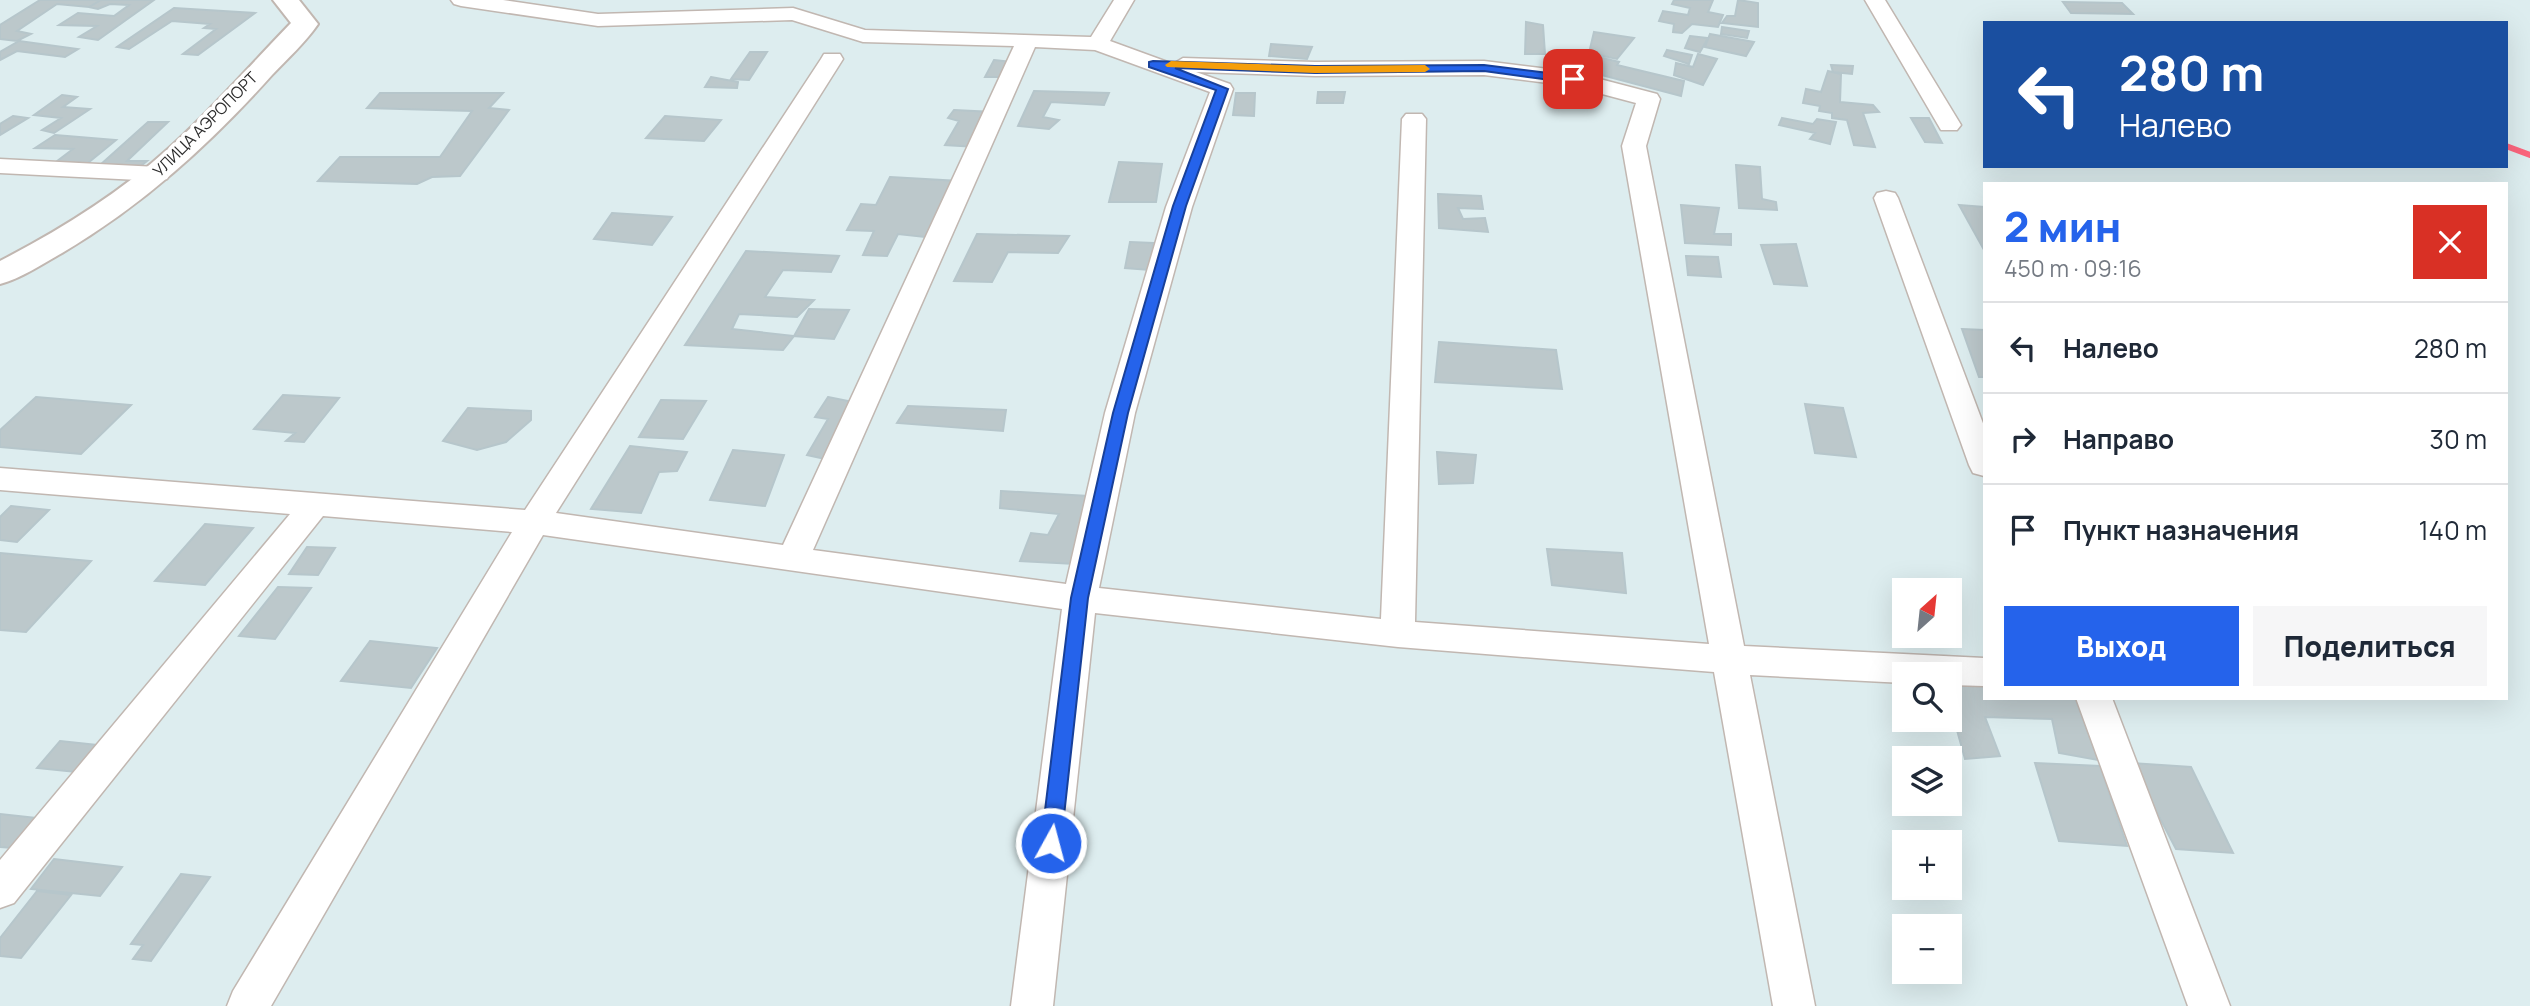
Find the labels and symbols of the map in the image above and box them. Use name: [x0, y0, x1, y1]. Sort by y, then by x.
pin: [1543, 49, 1603, 109]
street label: УЛИЦА АЭРОПОРТ: [148, 66, 263, 181]
north arrow: [1892, 578, 1962, 648]
position arrow: [1014, 806, 1088, 880]

